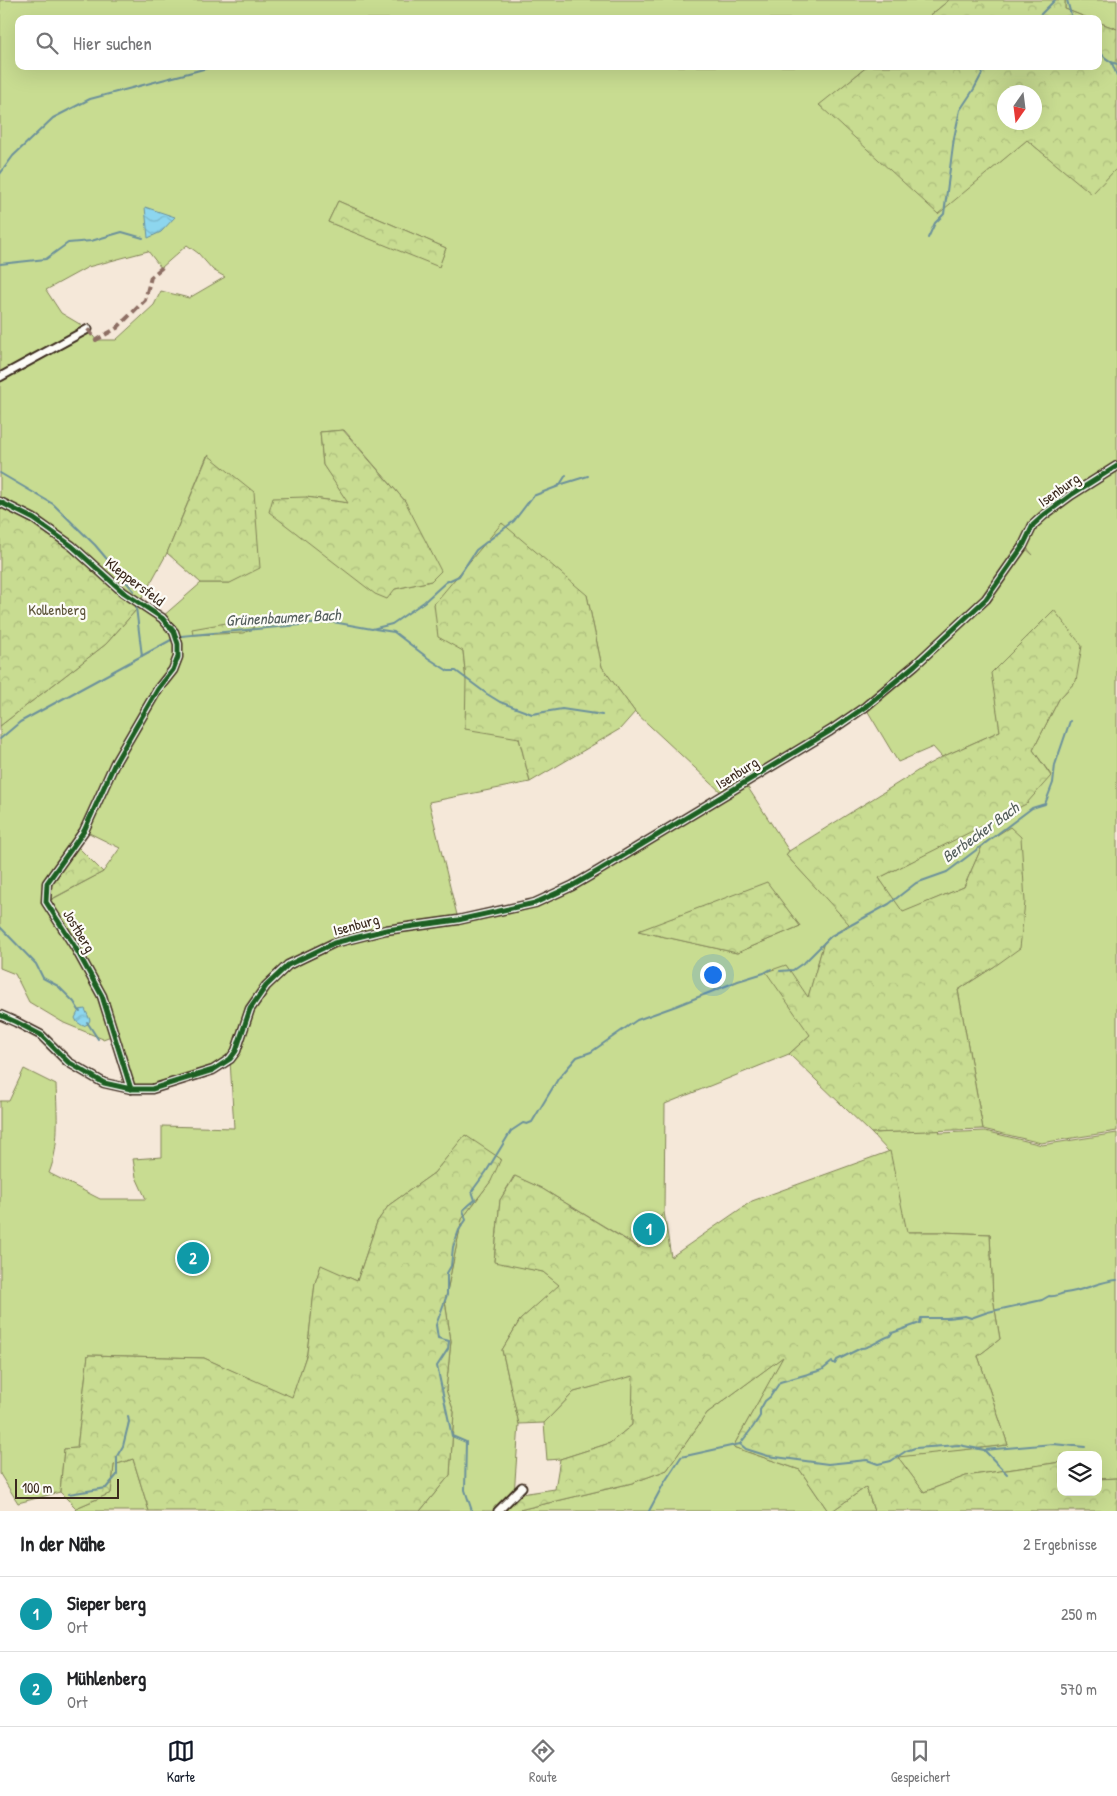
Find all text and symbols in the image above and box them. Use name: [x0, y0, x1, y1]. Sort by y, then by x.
search box: [15, 15, 1102, 70]
icon: search: [33, 29, 61, 57]
text: Hier suchen: [73, 30, 152, 56]
north arrow: [997, 85, 1042, 130]
street label: Isenburg: [1034, 467, 1084, 512]
street label: Kleppersfeld: [101, 552, 169, 611]
park label: Kollenberg: [28, 599, 86, 620]
water label: Grünenbaumer Bach: [225, 603, 342, 631]
street label: Isenburg: [711, 751, 762, 794]
water label: Berbecker Bach: [937, 796, 1024, 867]
street label: Jostberg: [58, 905, 101, 957]
street label: Isenburg: [331, 908, 381, 941]
your location: [700, 962, 726, 988]
pin: 1: [633, 1210, 665, 1248]
pin: 2: [177, 1239, 209, 1277]
map controls: [1057, 1451, 1102, 1496]
button: layers: [1057, 1451, 1102, 1496]
scale bar: [15, 1476, 119, 1499]
text: 100 m: [22, 1478, 52, 1497]
text: In der Nähe: [20, 1529, 105, 1558]
text: 2 Ergebnisse: [1023, 1533, 1097, 1555]
text: Sieper berg: [67, 1590, 146, 1616]
text: 1: [33, 1603, 39, 1625]
text: 250 m: [1061, 1603, 1097, 1625]
text: Ort: [67, 1616, 88, 1638]
text: Mühlenberg: [67, 1665, 146, 1691]
text: 2: [32, 1678, 40, 1700]
text: 570 m: [1061, 1678, 1097, 1700]
text: Ort: [67, 1691, 88, 1713]
tab: Karte: [167, 1737, 195, 1786]
tab: Route: [529, 1737, 557, 1786]
tab: Gespeichert: [891, 1737, 950, 1786]

